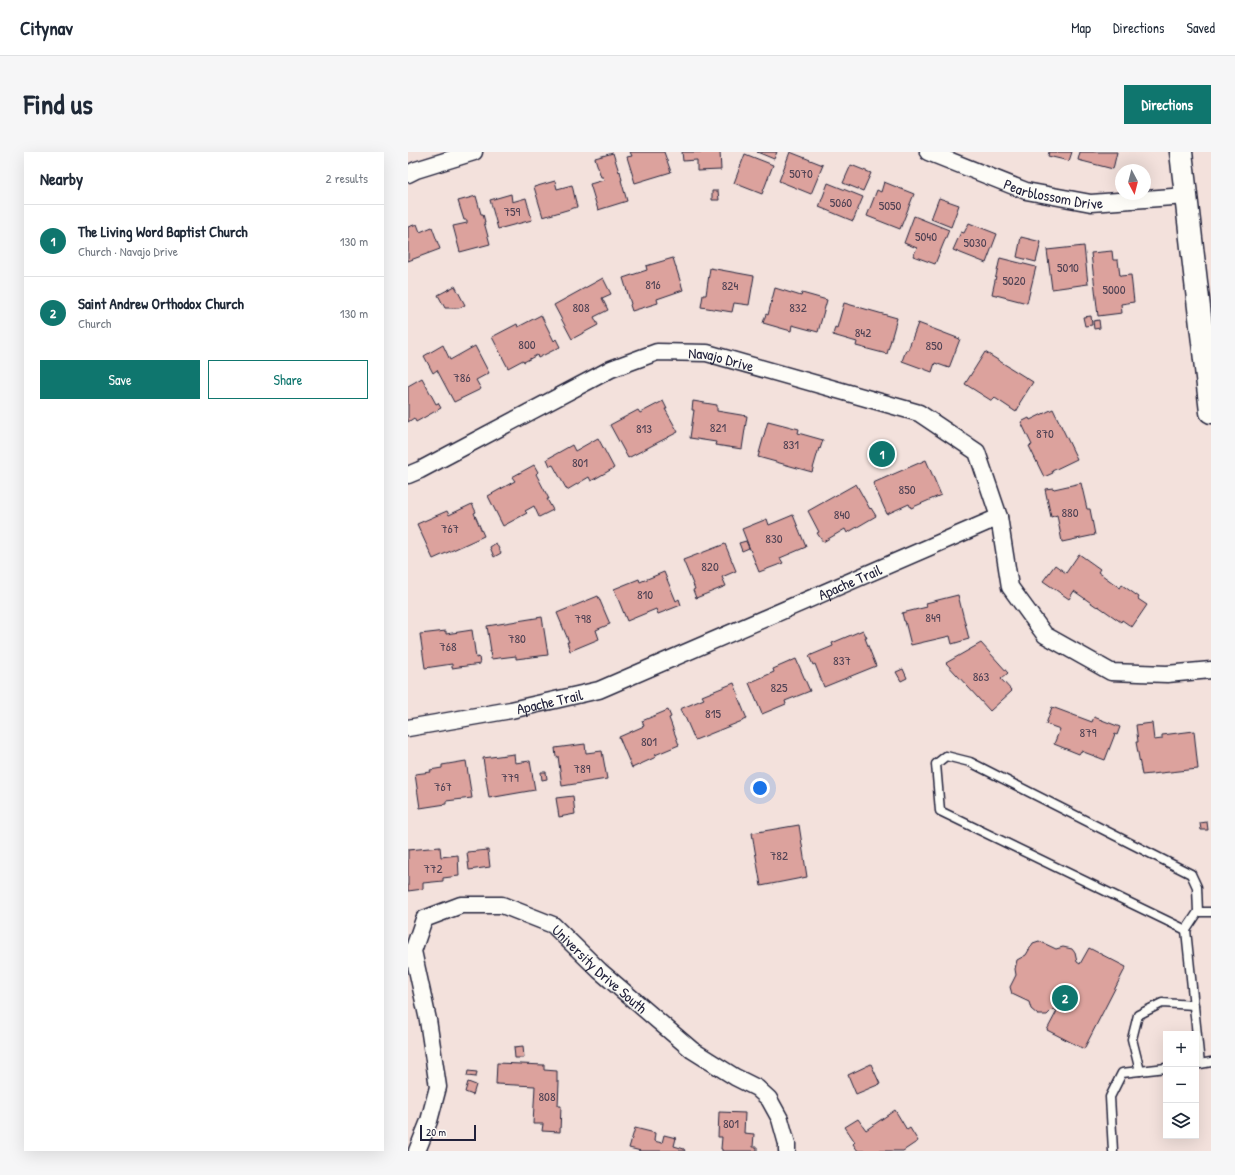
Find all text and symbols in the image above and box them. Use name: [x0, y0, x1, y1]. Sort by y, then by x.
text: Citynav: [20, 15, 73, 41]
text: Map: [1071, 18, 1091, 37]
text: Directions: [1113, 18, 1164, 37]
text: Saved: [1186, 18, 1215, 37]
text: Find us: [24, 85, 93, 123]
button: Directions: [1124, 85, 1211, 124]
house number: 5070: [789, 164, 813, 182]
north arrow: [1115, 164, 1151, 200]
text: Nearby: [40, 167, 83, 190]
text: 2 results: [326, 169, 368, 187]
street label: Pearblossom Drive: [1001, 173, 1104, 213]
house number: 5060: [830, 193, 852, 211]
house number: 5050: [879, 196, 901, 214]
house number: 759: [504, 202, 521, 220]
text: The Living Word Baptist Church: [78, 221, 248, 242]
house number: 5040: [915, 227, 937, 245]
text: 1: [51, 232, 55, 250]
text: 130 m: [340, 232, 368, 250]
house number: 5030: [964, 233, 987, 251]
text: Church · Navajo Drive: [78, 242, 178, 260]
house number: 5010: [1057, 258, 1079, 276]
house number: 5020: [1002, 271, 1026, 289]
house number: 816: [645, 275, 661, 293]
house number: 824: [722, 276, 738, 294]
house number: 5000: [1103, 280, 1126, 298]
text: Saint Andrew Orthodox Church: [78, 293, 244, 314]
house number: 808: [572, 298, 590, 316]
house number: 832: [789, 298, 807, 316]
text: 2: [50, 304, 56, 322]
text: 130 m: [340, 304, 368, 322]
text: Church: [78, 314, 111, 332]
house number: 842: [855, 323, 871, 341]
house number: 800: [518, 335, 536, 353]
house number: 850: [926, 336, 943, 354]
street label: Navajo Drive: [688, 342, 756, 376]
button: Save: [40, 360, 200, 399]
button: Share: [208, 360, 368, 399]
house number: 786: [453, 368, 471, 386]
house number: 821: [710, 418, 726, 436]
house number: 813: [636, 419, 652, 437]
house number: 870: [1036, 424, 1054, 442]
house number: 831: [783, 435, 799, 453]
pin: 1: [869, 439, 895, 469]
house number: 801: [572, 453, 588, 471]
house number: 850: [899, 480, 916, 498]
house number: 880: [1061, 503, 1079, 521]
house number: 840: [834, 505, 850, 523]
house number: 767: [441, 519, 459, 537]
house number: 830: [765, 529, 783, 547]
house number: 820: [701, 557, 719, 575]
street label: Apache Trail: [815, 559, 885, 605]
house number: 810: [637, 585, 653, 603]
house number: 849: [925, 608, 941, 626]
house number: 798: [575, 609, 592, 627]
house number: 780: [508, 629, 526, 647]
house number: 768: [439, 637, 457, 655]
house number: 837: [833, 651, 851, 669]
house number: 863: [973, 667, 989, 685]
house number: 825: [770, 678, 788, 696]
street label: Apache Trail: [514, 684, 585, 719]
house number: 815: [705, 704, 721, 722]
house number: 879: [1080, 723, 1097, 741]
house number: 801: [641, 732, 657, 750]
house number: 789: [574, 759, 591, 777]
house number: 779: [501, 768, 519, 786]
house number: 767: [434, 777, 452, 795]
your location: [750, 778, 770, 798]
house number: 782: [770, 846, 788, 864]
house number: 772: [424, 859, 442, 877]
street label: University Drive South: [548, 919, 652, 1018]
pin: 2: [1052, 983, 1078, 1013]
map controls: [1163, 1031, 1199, 1139]
button: +: [1163, 1031, 1199, 1067]
button: −: [1163, 1067, 1199, 1103]
house number: 808: [538, 1087, 556, 1105]
button: layers: [1163, 1103, 1199, 1139]
house number: 801: [723, 1114, 739, 1132]
scale bar: [420, 1123, 476, 1142]
text: 20 m: [426, 1125, 446, 1139]

